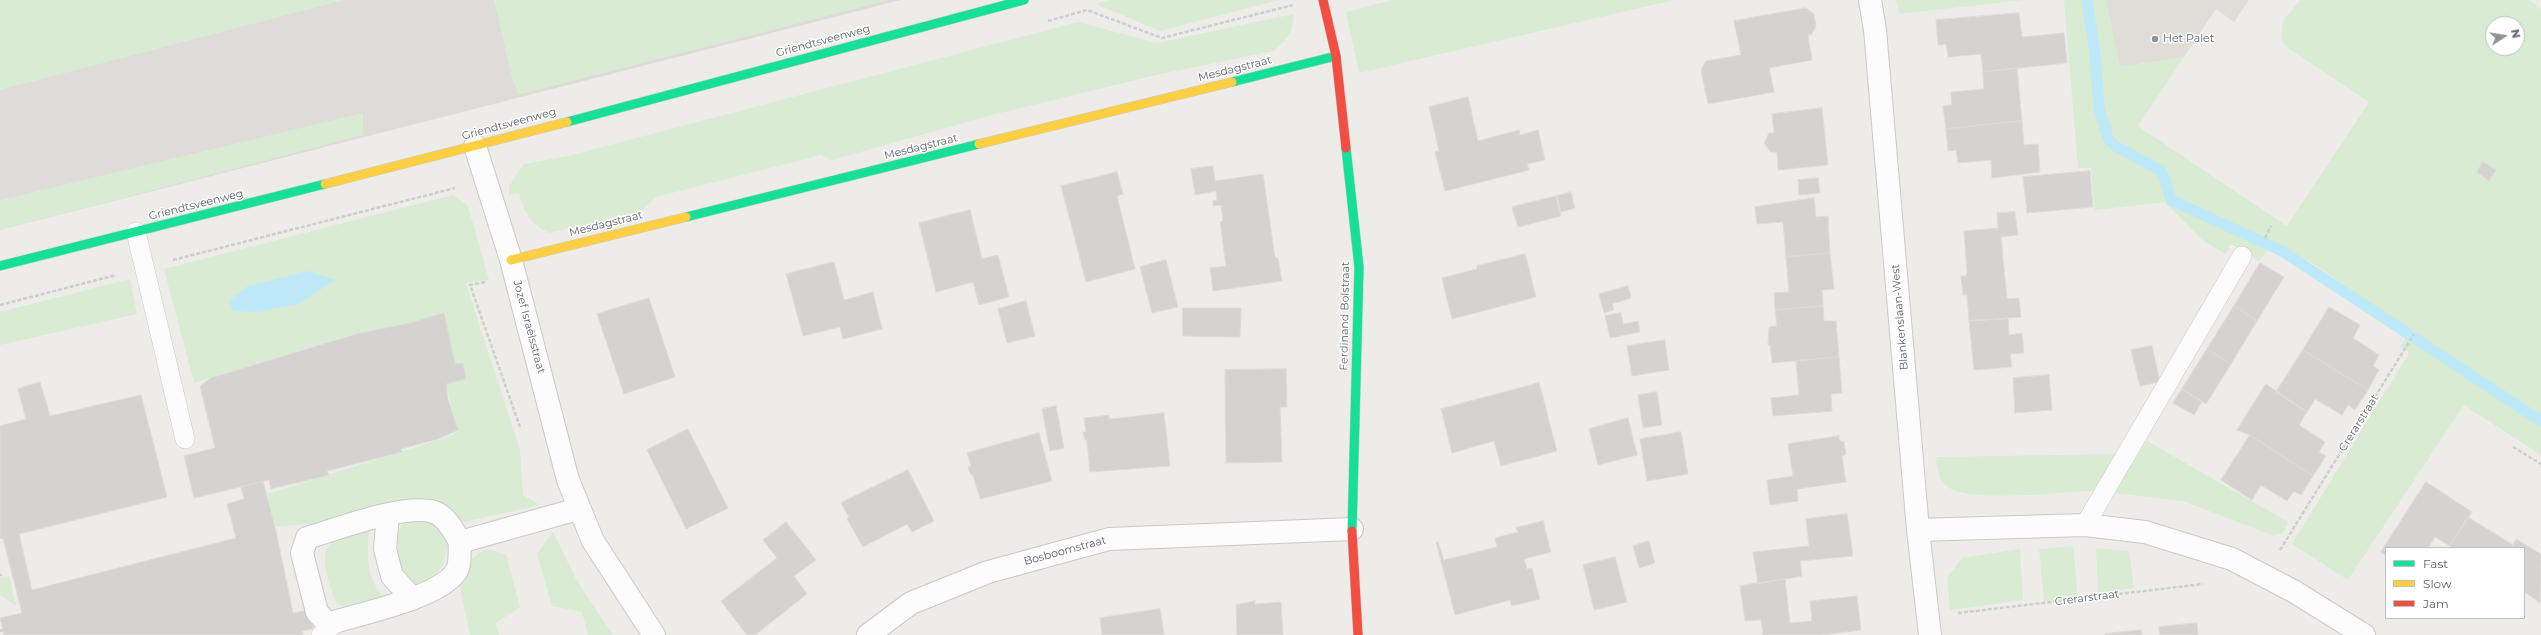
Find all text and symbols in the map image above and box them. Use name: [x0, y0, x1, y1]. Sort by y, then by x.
north arrow: [2485, 16, 2525, 56]
street label: Griendtsveenweg: [774, 22, 872, 60]
text: N: [2508, 28, 2524, 40]
place label: Het Palet: [2163, 32, 2214, 46]
marker: Het Palet: [2150, 34, 2160, 44]
street label: Mesdagstraat: [1197, 53, 1273, 85]
street label: Griendtsveenweg: [460, 105, 558, 143]
street label: Mesdagstraat: [883, 131, 959, 163]
street label: Griendtsveenweg: [147, 187, 245, 223]
street label: Mesdagstraat: [568, 208, 644, 240]
street label: Ferdinand Bolstraat: [1337, 261, 1353, 371]
street label: Blankenslaan-West: [1889, 263, 1911, 371]
street label: Jozef Israëlsstraat: [510, 279, 548, 375]
street label: Crerarstraat: [2336, 392, 2382, 454]
street label: Bosboomstraat: [1022, 534, 1108, 568]
legend: [2385, 547, 2525, 619]
text: Fast: [2423, 556, 2448, 571]
text: Slow: [2423, 576, 2452, 591]
street label: Crerarstraat: [2054, 588, 2120, 608]
text: Jam: [2423, 596, 2449, 611]

